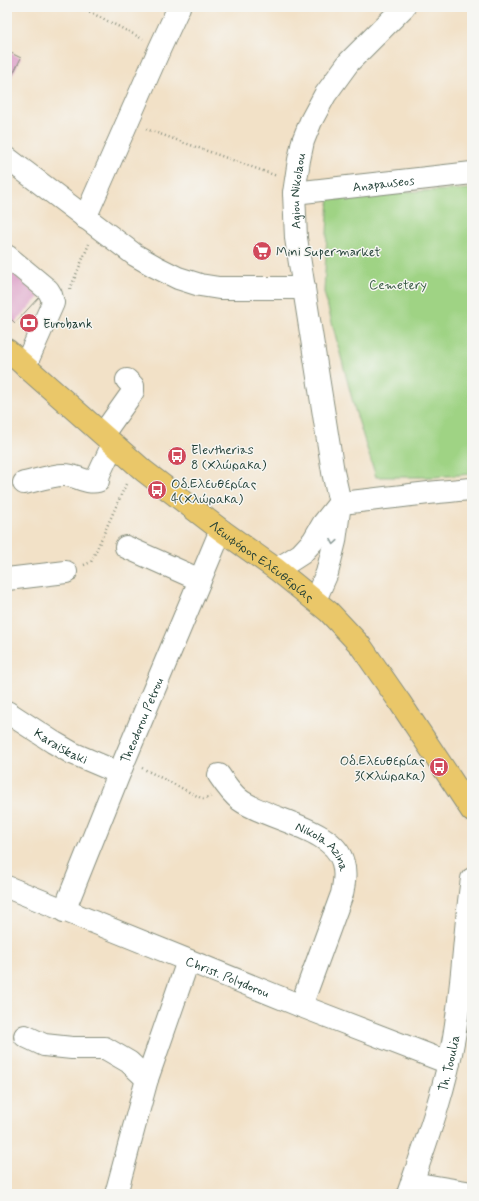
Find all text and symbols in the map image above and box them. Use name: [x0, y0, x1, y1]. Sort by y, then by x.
street label: Agiou Nikolaou: [287, 151, 310, 229]
street label: Anapauseos: [352, 172, 416, 196]
supermarket icon: Mini Supermarket: [251, 240, 273, 262]
place label: Mini Supermarket: [276, 244, 381, 261]
park label: Cemetery: [369, 277, 427, 294]
bank icon: Eurobank: [18, 312, 40, 334]
place label: Eurobank: [43, 316, 93, 333]
place label: Elevtherias 8 (Χλώρακα): [191, 442, 267, 474]
bus stop icon: Elevtherias 8 (Χλώρακα): [166, 445, 188, 467]
place label: Οδ.Ελευθερίας 4(Χλώρακα): [171, 476, 257, 508]
bus stop icon: Οδ.Ελευθερίας 4(Χλώρακα): [146, 479, 168, 501]
street label: Λεωφόρος Ελευθερίας: [205, 517, 317, 607]
one-way arrow: [330, 538, 339, 545]
street label: Theodorou Petrou: [117, 675, 168, 766]
street label: Karaiskaki: [30, 725, 90, 769]
place label: Οδ.Ελευθερίας 3(Χλώρακα): [340, 753, 425, 785]
bus stop icon: Οδ.Ελευθερίας 3(Χλώρακα): [428, 756, 450, 778]
street label: Nikola Azina: [293, 819, 352, 873]
street label: Christ. Polydorou: [183, 953, 272, 1002]
street label: Th. Tooulia: [435, 1033, 464, 1094]

